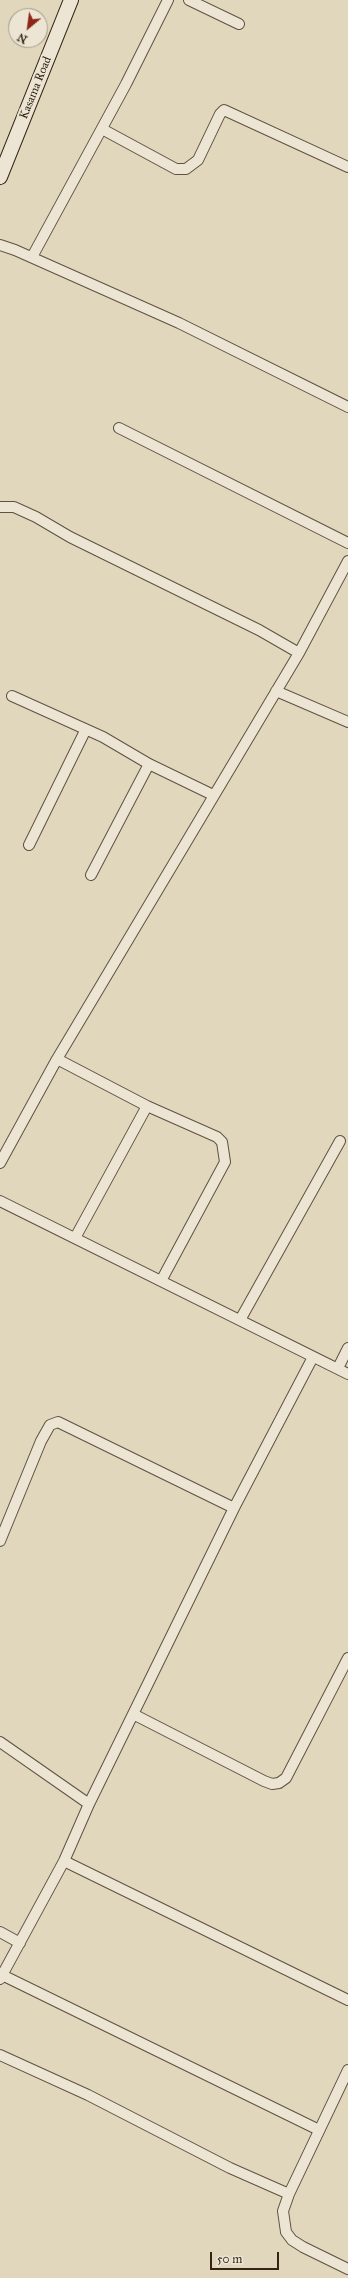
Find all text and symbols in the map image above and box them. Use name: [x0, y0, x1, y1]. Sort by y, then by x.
north arrow: [8, 8, 48, 48]
text: N: [15, 30, 30, 46]
street label: Kasama Road: [17, 55, 55, 121]
scale bar: [212, 2244, 281, 2270]
text: 50 m: [217, 2252, 242, 2266]

